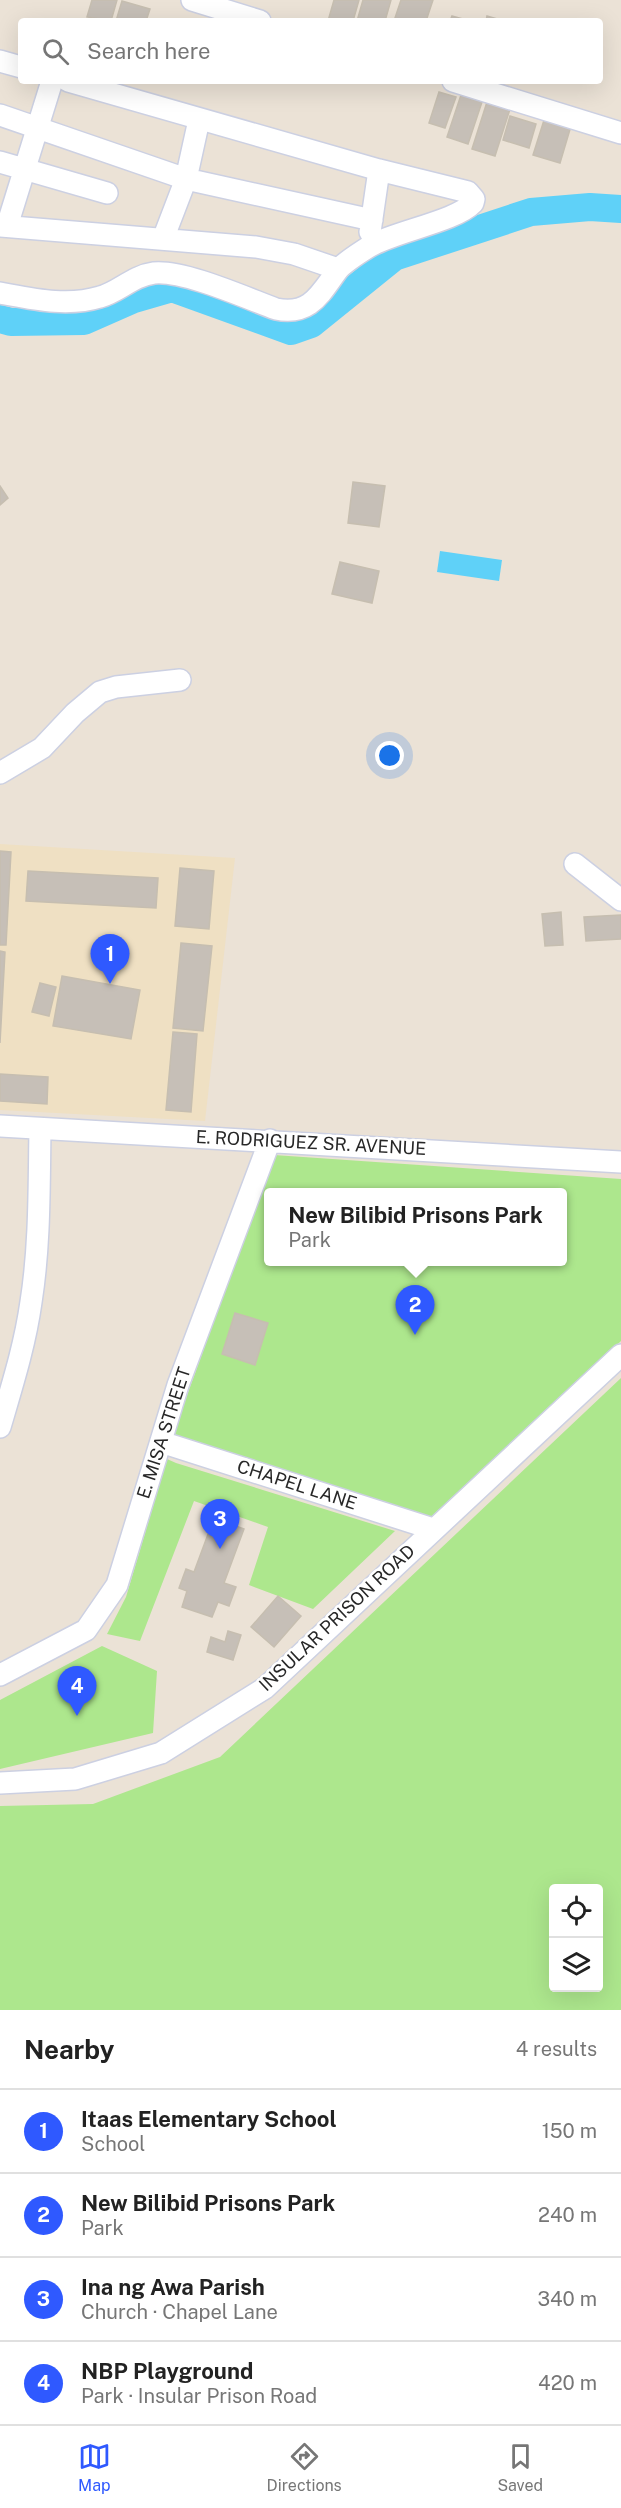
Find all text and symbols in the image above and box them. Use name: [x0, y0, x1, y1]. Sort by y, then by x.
search box: [18, 18, 603, 84]
icon: search: [39, 35, 72, 68]
text: Search here: [87, 38, 211, 64]
your location: [375, 741, 404, 770]
pin: 1: [90, 934, 130, 984]
street label: E. RODRIGUEZ SR. AVENUE: [195, 1126, 427, 1159]
popup: [264, 1188, 567, 1266]
text: New Bilibid Prisons Park: [288, 1202, 543, 1228]
text: Park: [288, 1228, 331, 1252]
pin: 2: [396, 1286, 434, 1335]
street label: E. MISA STREET: [132, 1364, 195, 1501]
street label: CHAPEL LANE: [235, 1455, 360, 1514]
pin: 3: [200, 1500, 240, 1549]
street label: INSULAR PRISON ROAD: [255, 1540, 419, 1695]
pin: 4: [58, 1666, 97, 1716]
map controls: [549, 1884, 603, 1992]
button: locate: [549, 1884, 603, 1938]
button: layers: [549, 1938, 603, 1992]
text: Nearby: [24, 2034, 114, 2065]
text: 4 results: [516, 2037, 597, 2061]
text: Itaas Elementary School: [81, 2106, 337, 2132]
text: 1: [39, 2119, 48, 2143]
text: 150 m: [542, 2119, 597, 2143]
text: School: [81, 2132, 145, 2156]
text: New Bilibid Prisons Park: [81, 2190, 335, 2216]
text: 2: [37, 2203, 50, 2227]
text: 240 m: [538, 2203, 597, 2227]
text: Park: [81, 2216, 124, 2240]
text: Ina ng Awa Parish: [81, 2274, 265, 2300]
text: 3: [37, 2287, 50, 2311]
text: 340 m: [537, 2287, 597, 2311]
text: Church · Chapel Lane: [81, 2300, 278, 2324]
text: NBP Playground: [81, 2358, 253, 2384]
text: 4: [37, 2371, 50, 2395]
text: 420 m: [538, 2371, 597, 2395]
text: Park · Insular Prison Road: [81, 2384, 317, 2408]
tab: Map: [78, 2440, 111, 2495]
tab: Directions: [267, 2440, 342, 2495]
tab: Saved: [497, 2440, 543, 2495]

